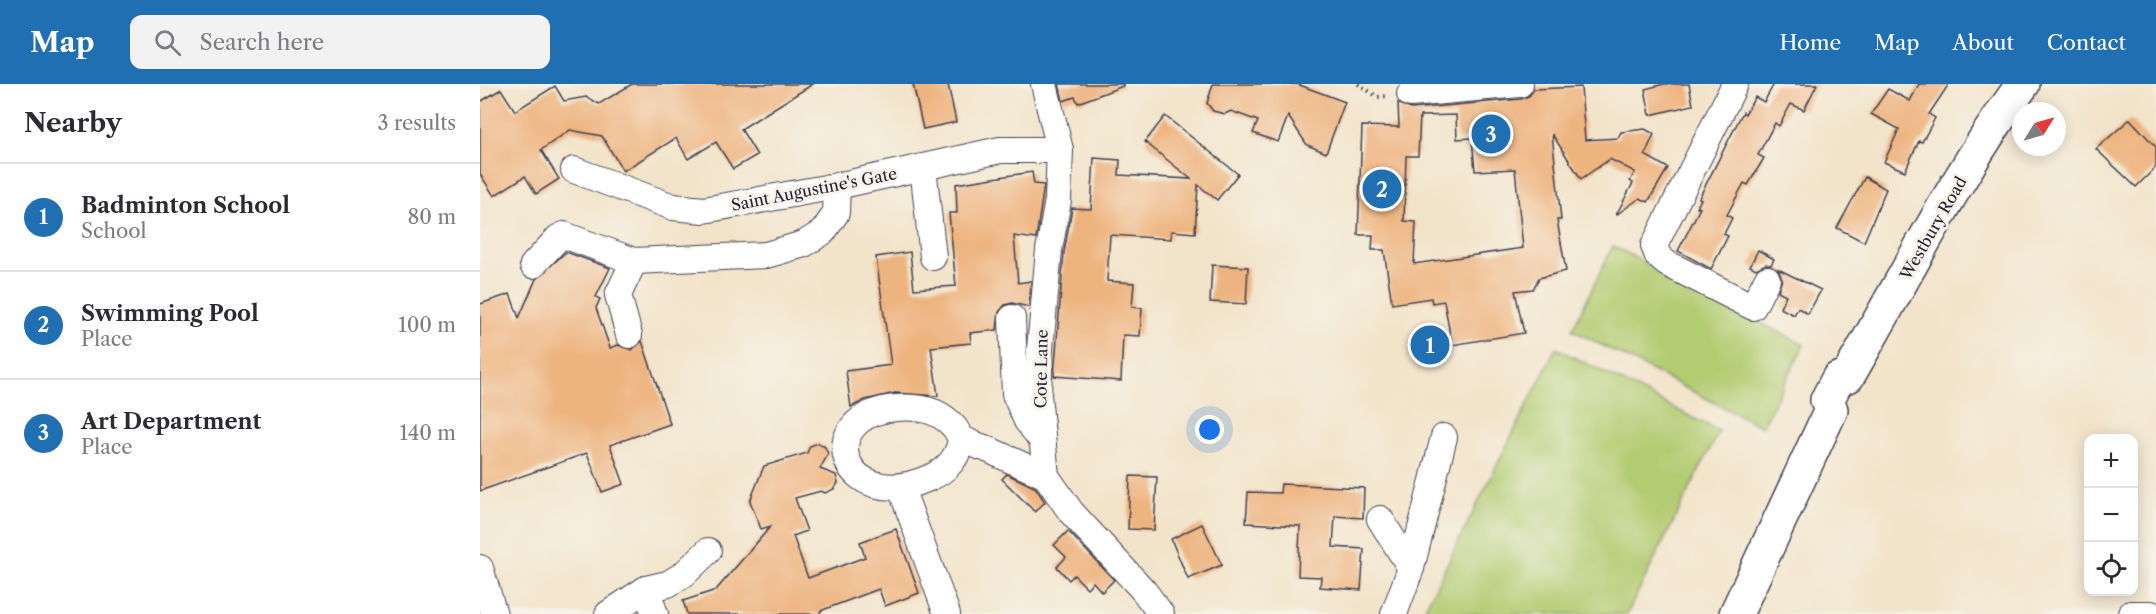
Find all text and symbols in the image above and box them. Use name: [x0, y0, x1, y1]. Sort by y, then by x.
search box: [130, 15, 550, 69]
text: Map: [30, 25, 94, 59]
icon: search: [151, 26, 184, 59]
text: Search here: [199, 29, 324, 56]
text: Home: [1780, 30, 1841, 55]
text: Map: [1874, 30, 1919, 55]
text: About: [1952, 30, 2014, 55]
text: Contact: [2047, 30, 2126, 55]
north arrow: [2012, 102, 2066, 156]
text: Nearby: [24, 107, 122, 139]
text: 3 results: [378, 111, 456, 135]
pin: 3: [1472, 112, 1510, 156]
street label: Saint Augustine's Gate: [729, 163, 899, 215]
pin: 2: [1362, 166, 1402, 212]
street label: Westbury Road: [1895, 172, 1971, 284]
text: Badminton School: [81, 192, 290, 219]
text: 1: [39, 205, 48, 229]
text: 80 m: [408, 205, 456, 229]
text: School: [81, 219, 146, 243]
text: Swimming Pool: [81, 300, 259, 327]
text: 2: [38, 313, 49, 337]
text: 100 m: [398, 313, 456, 337]
pin: 1: [1410, 322, 1450, 368]
text: Place: [81, 327, 132, 351]
street label: Cote Lane: [1030, 329, 1052, 409]
text: Art Department: [81, 408, 261, 435]
your location: [1195, 415, 1224, 444]
text: 3: [38, 421, 49, 445]
text: 140 m: [399, 421, 456, 445]
map controls: [2084, 434, 2138, 596]
button: +: [2084, 434, 2138, 488]
text: Place: [81, 435, 132, 459]
button: −: [2084, 488, 2138, 542]
button: locate: [2084, 542, 2138, 596]

